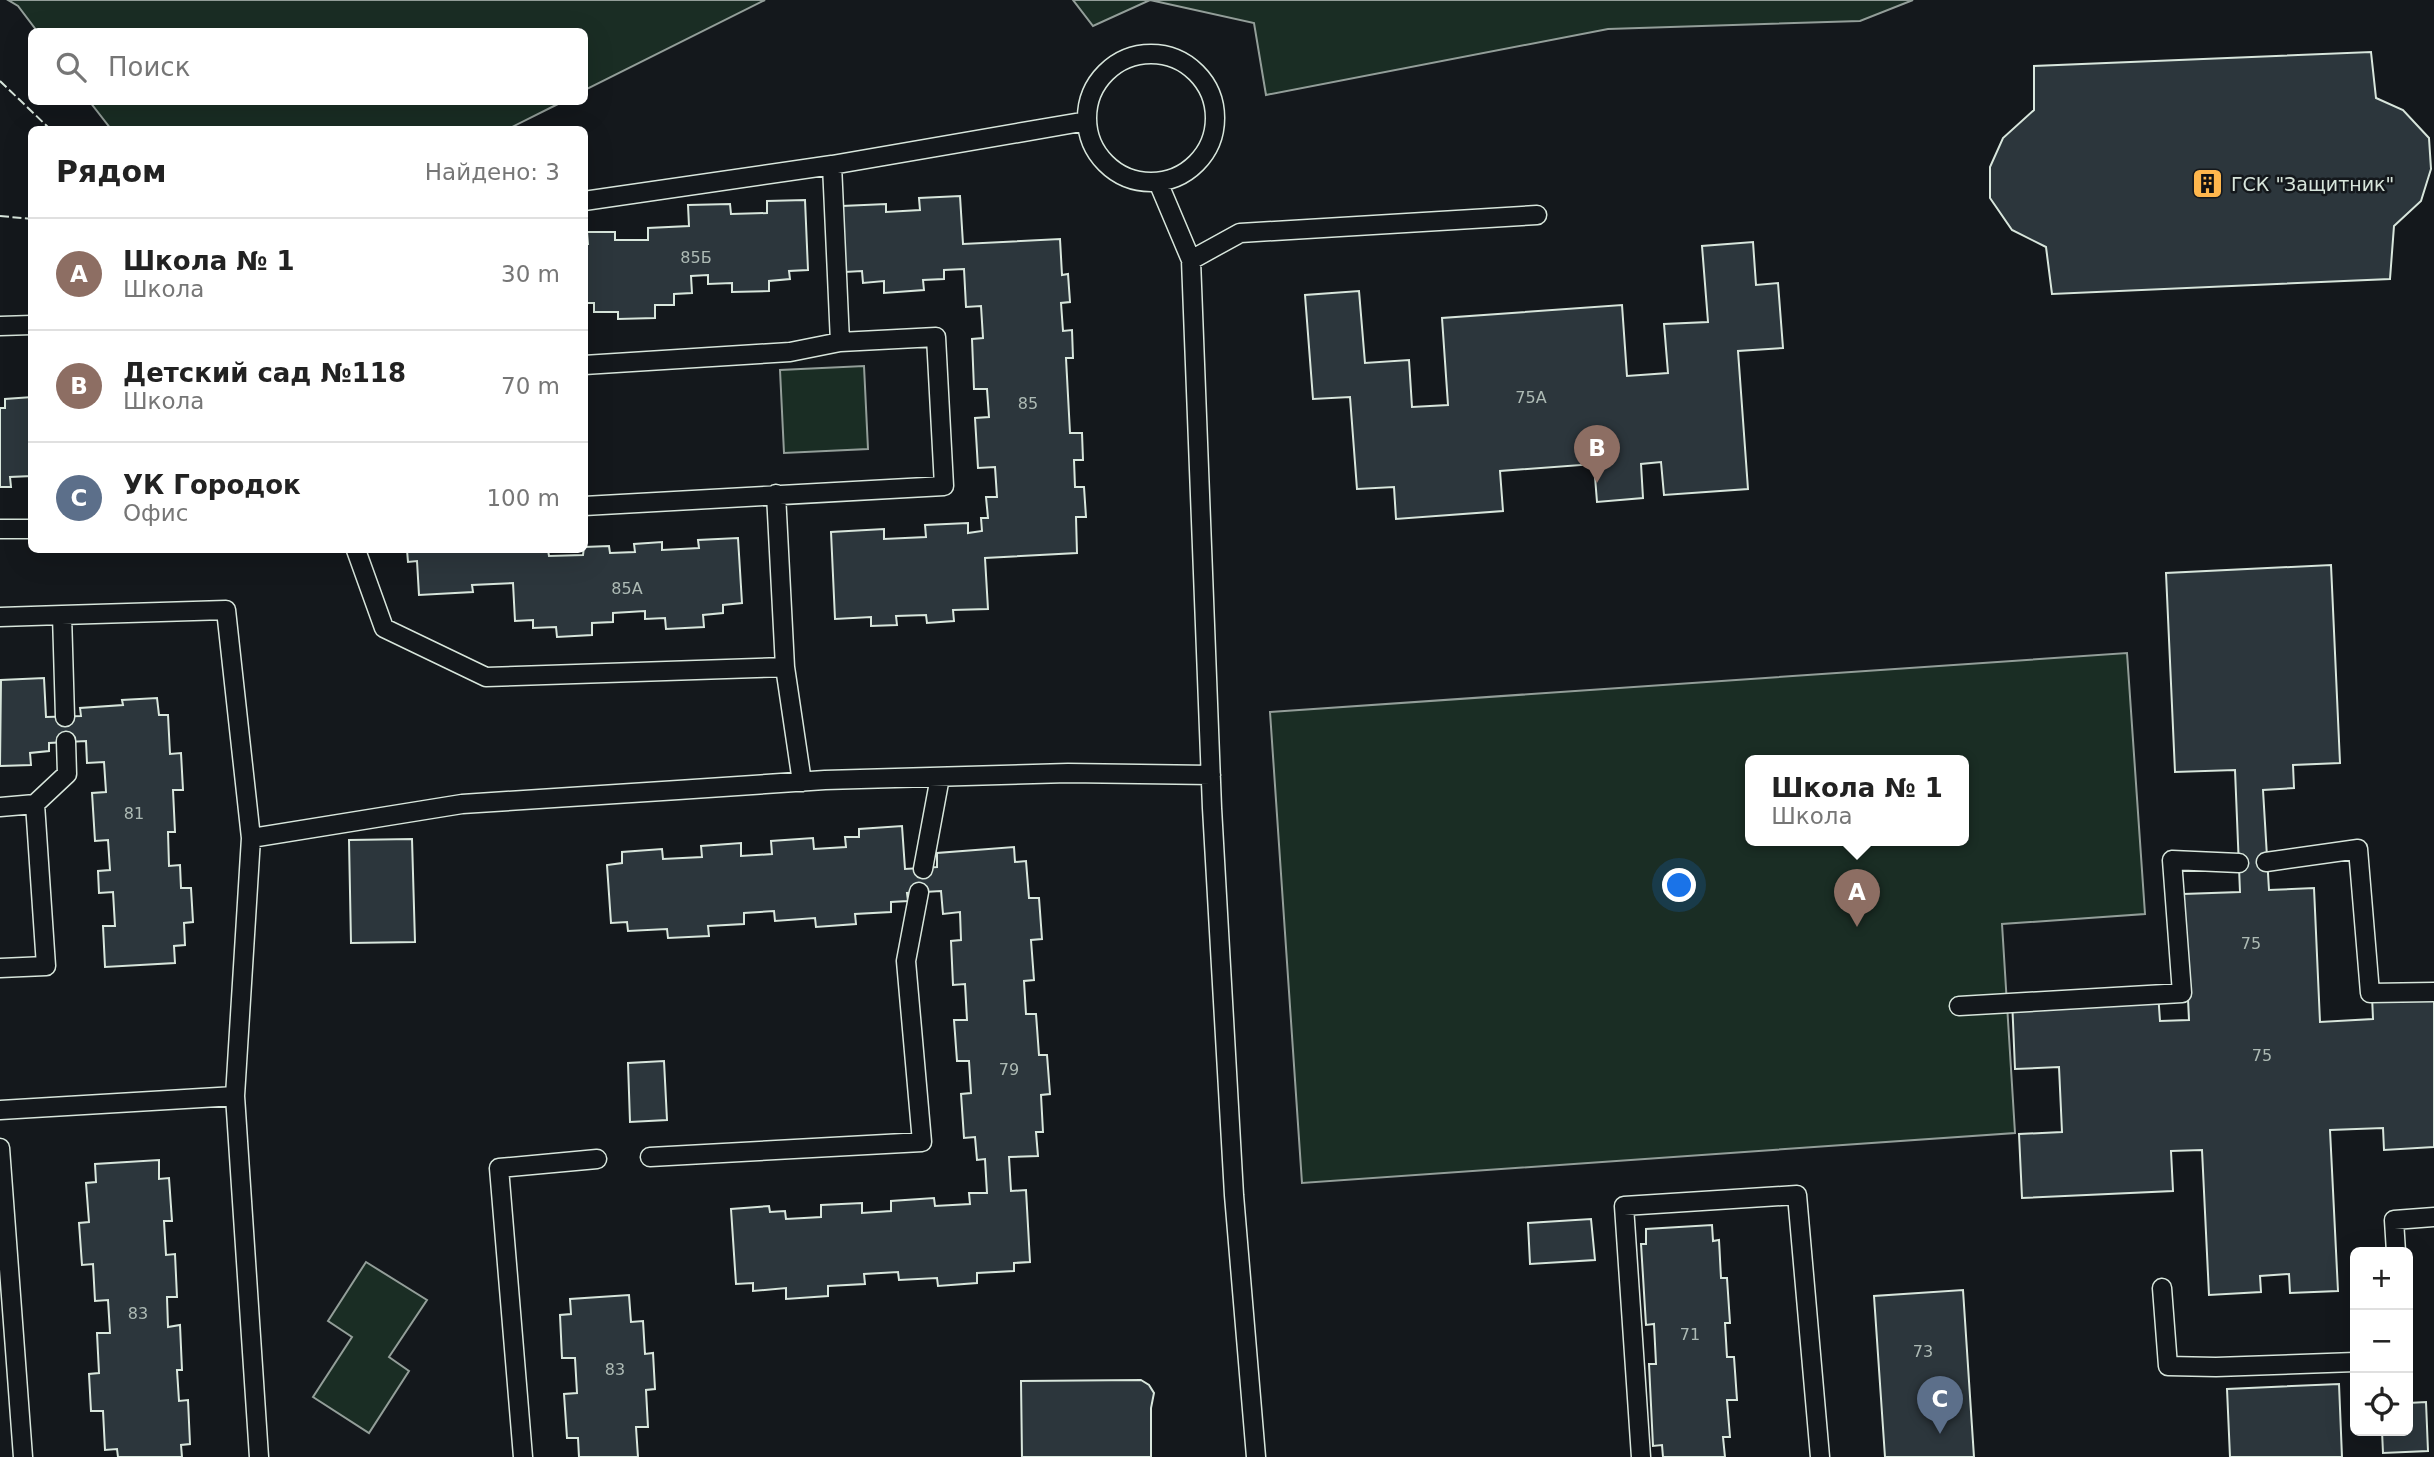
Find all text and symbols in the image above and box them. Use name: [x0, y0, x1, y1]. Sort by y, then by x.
search box: [28, 28, 588, 105]
icon: search: [52, 48, 90, 86]
text: Поиск: [108, 52, 190, 82]
text: Рядом: [56, 154, 167, 189]
text: Найдено: 3: [425, 159, 560, 185]
building icon: ГСК "Защитник": [2191, 167, 2225, 201]
place label: ГСК "Защитник": [2231, 173, 2394, 195]
text: Школа № 1: [123, 246, 295, 276]
house number: 85Б: [680, 248, 712, 267]
text: A: [70, 261, 88, 287]
text: 30 m: [501, 261, 560, 287]
text: Школа: [123, 276, 204, 302]
text: Детский сад №118: [123, 358, 406, 388]
text: B: [70, 373, 88, 399]
text: 70 m: [501, 373, 560, 399]
text: Школа: [123, 388, 204, 414]
house number: 75А: [1515, 388, 1547, 407]
house number: 85: [1018, 394, 1038, 413]
pin: B: [1574, 425, 1620, 483]
text: УК Городок: [123, 470, 301, 500]
text: C: [71, 485, 87, 511]
text: 100 m: [486, 485, 560, 511]
text: Офис: [123, 500, 188, 526]
house number: 85А: [611, 579, 643, 598]
popup: [1745, 755, 1969, 846]
text: Школа № 1: [1771, 773, 1943, 803]
text: Школа: [1771, 803, 1853, 829]
house number: 81: [124, 804, 144, 823]
your location: [1662, 868, 1696, 902]
pin: A: [1834, 869, 1880, 927]
house number: 75: [2241, 934, 2261, 953]
house number: 75: [2252, 1046, 2272, 1065]
house number: 79: [999, 1060, 1019, 1079]
map controls: [2350, 1247, 2413, 1436]
button: +: [2350, 1247, 2413, 1310]
house number: 83: [128, 1304, 148, 1323]
button: −: [2350, 1310, 2413, 1373]
house number: 71: [1680, 1325, 1700, 1344]
house number: 73: [1913, 1342, 1933, 1361]
house number: 83: [605, 1360, 625, 1379]
button: locate: [2350, 1373, 2413, 1436]
pin: C: [1917, 1376, 1963, 1434]

